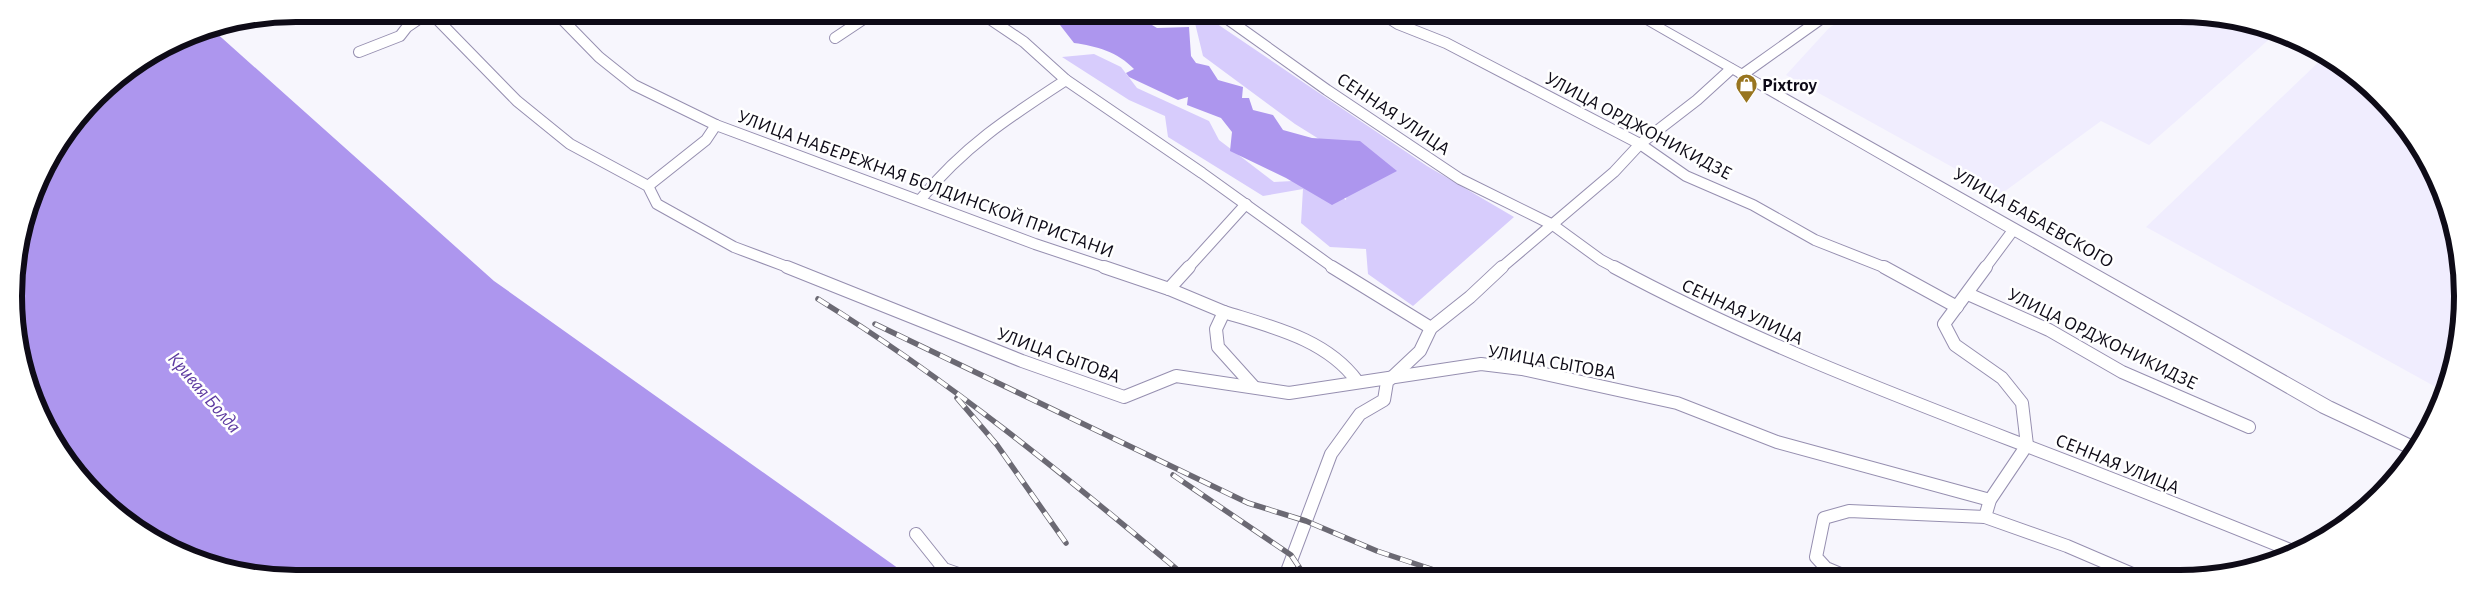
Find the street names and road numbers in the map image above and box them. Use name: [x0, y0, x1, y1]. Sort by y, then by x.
street label: УЛИЦА ОРДЖОНИКИДЗЕ: [1542, 69, 1735, 184]
street label: СЕННАЯ УЛИЦА: [1333, 70, 1453, 159]
street label: УЛИЦА НАБЕРЕЖНАЯ БОЛДИНСКОЙ ПРИСТАНИ: [735, 106, 1117, 262]
street label: УЛИЦА БАБАЕВСКОГО: [1950, 165, 2117, 272]
street label: СЕННАЯ УЛИЦА: [1679, 276, 1806, 349]
street label: УЛИЦА ОРДЖОНИКИДЗЕ: [2004, 285, 2200, 394]
street label: УЛИЦА СЫТОВА: [994, 324, 1123, 387]
street label: УЛИЦА СЫТОВА: [1486, 342, 1617, 383]
street label: СЕННАЯ УЛИЦА: [2053, 431, 2182, 498]

